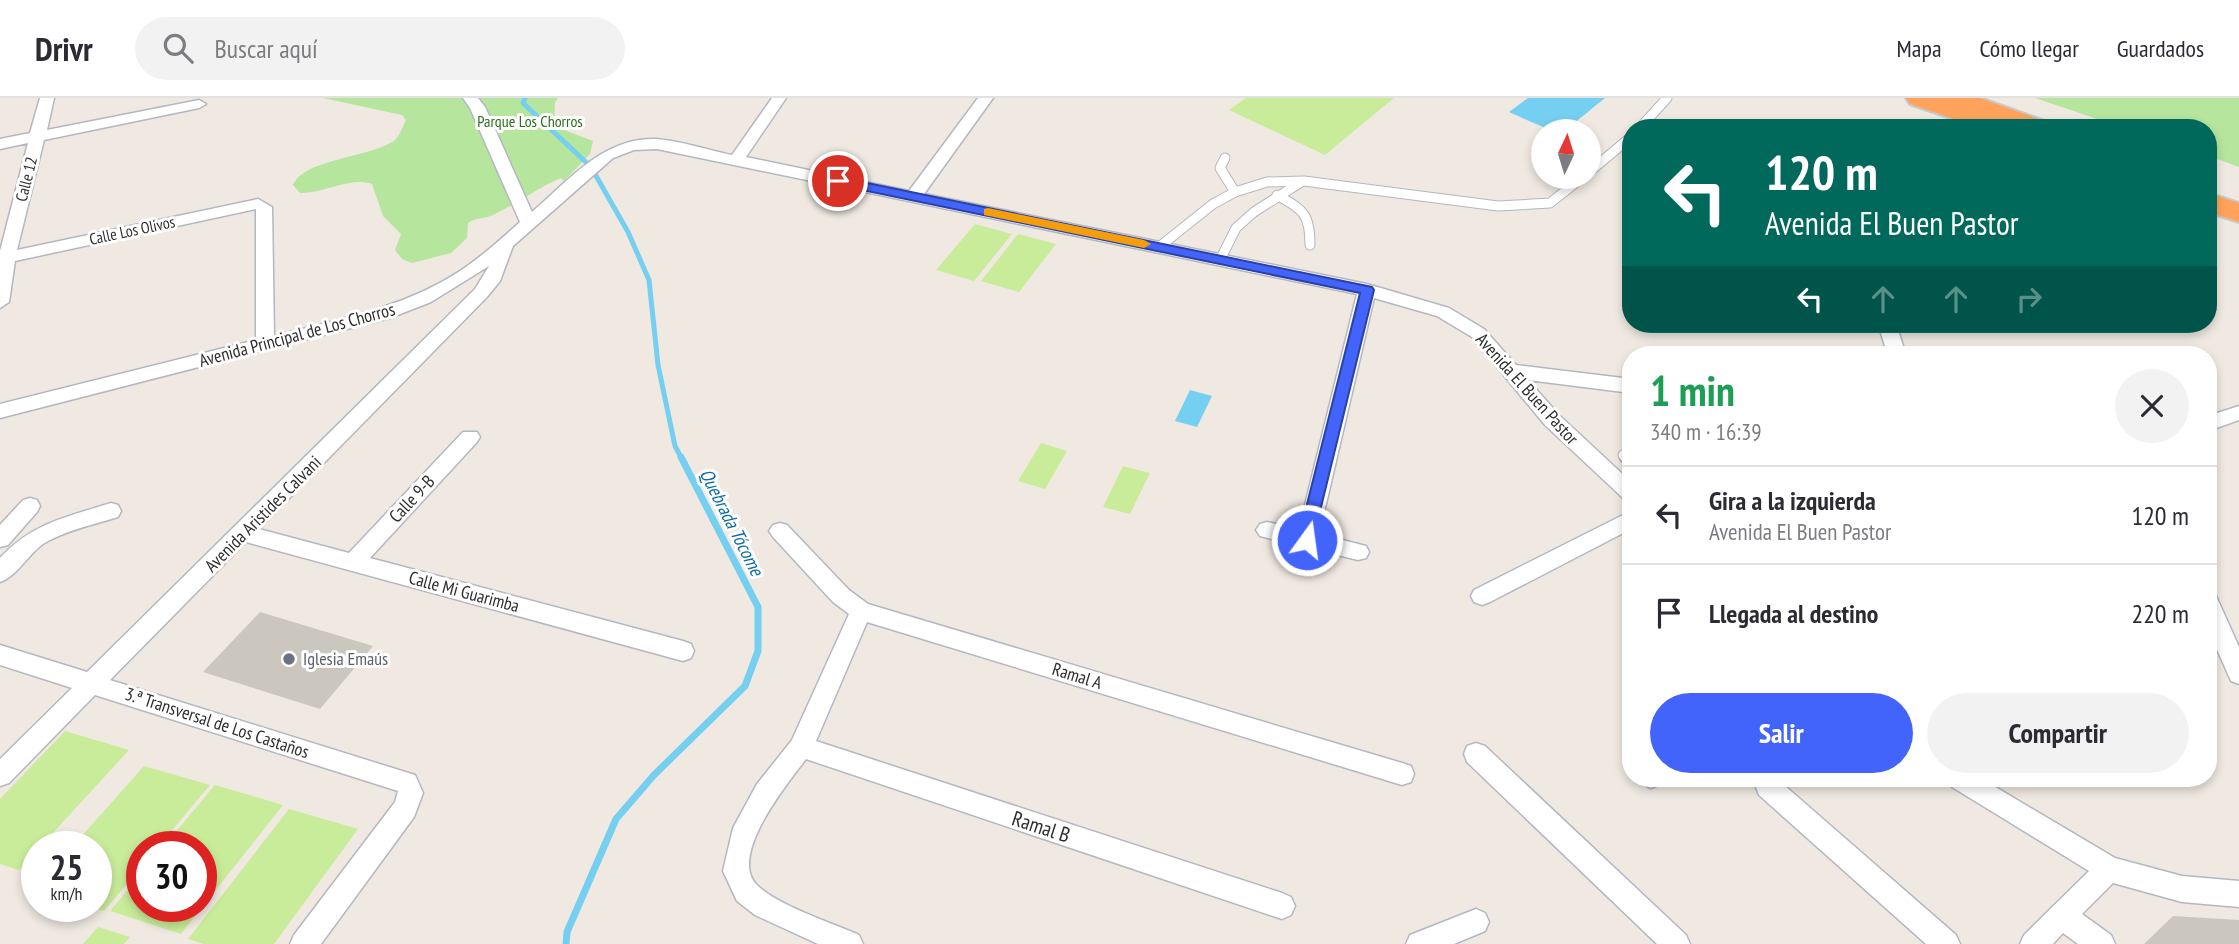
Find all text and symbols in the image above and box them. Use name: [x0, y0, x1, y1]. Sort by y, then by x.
search box: [135, 17, 625, 80]
text: Drivr: [35, 27, 93, 70]
icon: search: [159, 29, 197, 67]
text: Buscar aquí: [215, 32, 318, 65]
text: Mapa: [1897, 33, 1942, 64]
text: Cómo llegar: [1980, 33, 2079, 64]
text: Guardados: [2117, 33, 2204, 64]
park label: Parque Los Chorros: [477, 111, 583, 131]
north arrow: [1531, 119, 1601, 189]
map controls: [1531, 119, 1601, 189]
text: 120 m: [1765, 140, 1878, 204]
icon: left: [1650, 147, 1741, 238]
pin: [808, 151, 868, 211]
street label: Calle 12: [11, 155, 41, 203]
icon: arrive: [819, 162, 857, 200]
text: Avenida El Buen Pastor: [1765, 202, 2019, 244]
street label: Calle Los Olivos: [87, 211, 177, 249]
icon: left: [1791, 280, 1829, 318]
icon: ahead: [1864, 280, 1902, 318]
icon: ahead: [1937, 280, 1975, 318]
icon: right: [2010, 280, 2048, 318]
street label: Avenida Principal de Los Chorros: [196, 297, 397, 372]
street label: Avenida El Buen Pastor: [1471, 328, 1584, 449]
text: 1 min: [1650, 363, 1735, 418]
button: close: [2115, 369, 2189, 443]
text: 340 m · 16:39: [1650, 417, 1762, 446]
street label: Avenida Aristides Calvani: [200, 451, 326, 577]
water label: Quebrada Tócome: [695, 464, 770, 581]
street label: Calle 9-B: [384, 470, 439, 527]
text: Gira a la izquierda: [1709, 484, 1876, 517]
icon: left: [1650, 496, 1688, 534]
text: 120 m: [2131, 499, 2189, 532]
position arrow: [1270, 503, 1344, 577]
text: Avenida El Buen Pastor: [1709, 517, 1891, 546]
street label: Calle Mi Guarimba: [406, 566, 522, 617]
icon: arrive: [1650, 594, 1688, 632]
text: Llegada al destino: [1709, 597, 1878, 630]
text: 220 m: [2131, 597, 2189, 630]
place label: Iglesia Emaús: [303, 647, 388, 670]
marker: Iglesia Emaús: [281, 651, 297, 667]
street label: Ramal A: [1049, 657, 1105, 694]
street label: 3.ª Transversal de Los Castaños: [122, 682, 312, 763]
button: Salir: [1650, 693, 1913, 773]
button: Compartir: [1927, 693, 2189, 773]
street label: Ramal B: [1009, 804, 1074, 849]
speed limit sign: 30: [126, 831, 217, 922]
text: 25: [50, 844, 83, 890]
text: km/h: [51, 882, 82, 905]

